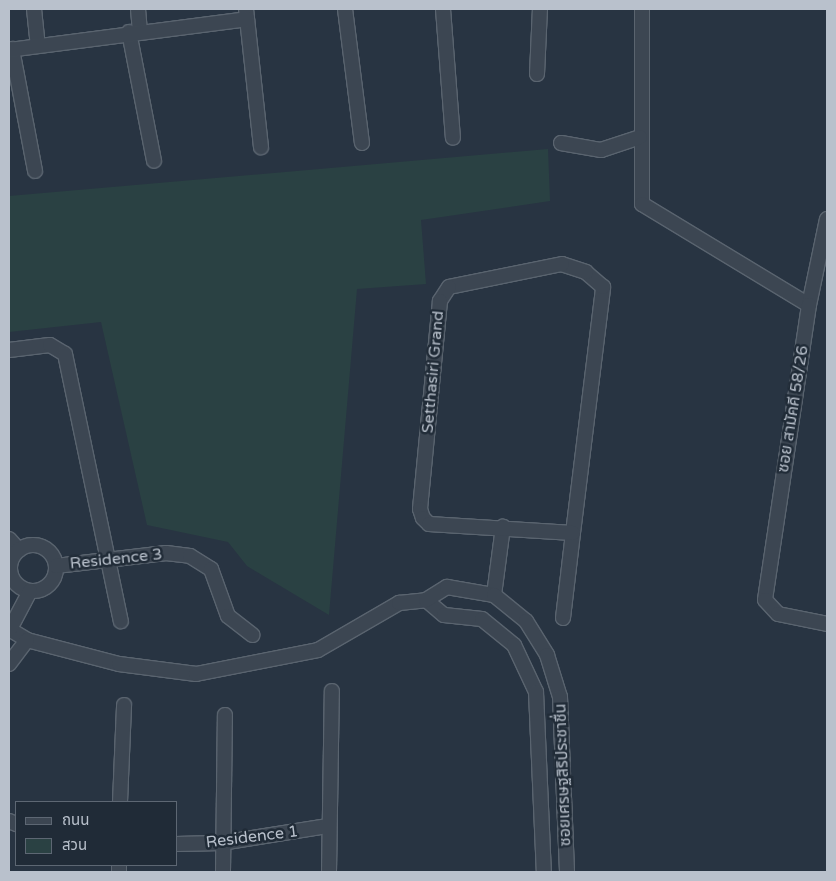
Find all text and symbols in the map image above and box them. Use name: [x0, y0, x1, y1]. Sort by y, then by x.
street label: Setthasiri Grand: [418, 310, 448, 434]
street label: ซอย สามัคคี 58/26: [773, 344, 813, 474]
street label: Residence 3: [69, 545, 163, 573]
street label: ซอยเศรษฐสิริประชาชื่น: [551, 703, 575, 847]
legend: [15, 801, 178, 866]
text: ถนน: [62, 811, 89, 829]
street label: Residence 1: [205, 822, 299, 852]
text: สวน: [62, 836, 87, 854]

